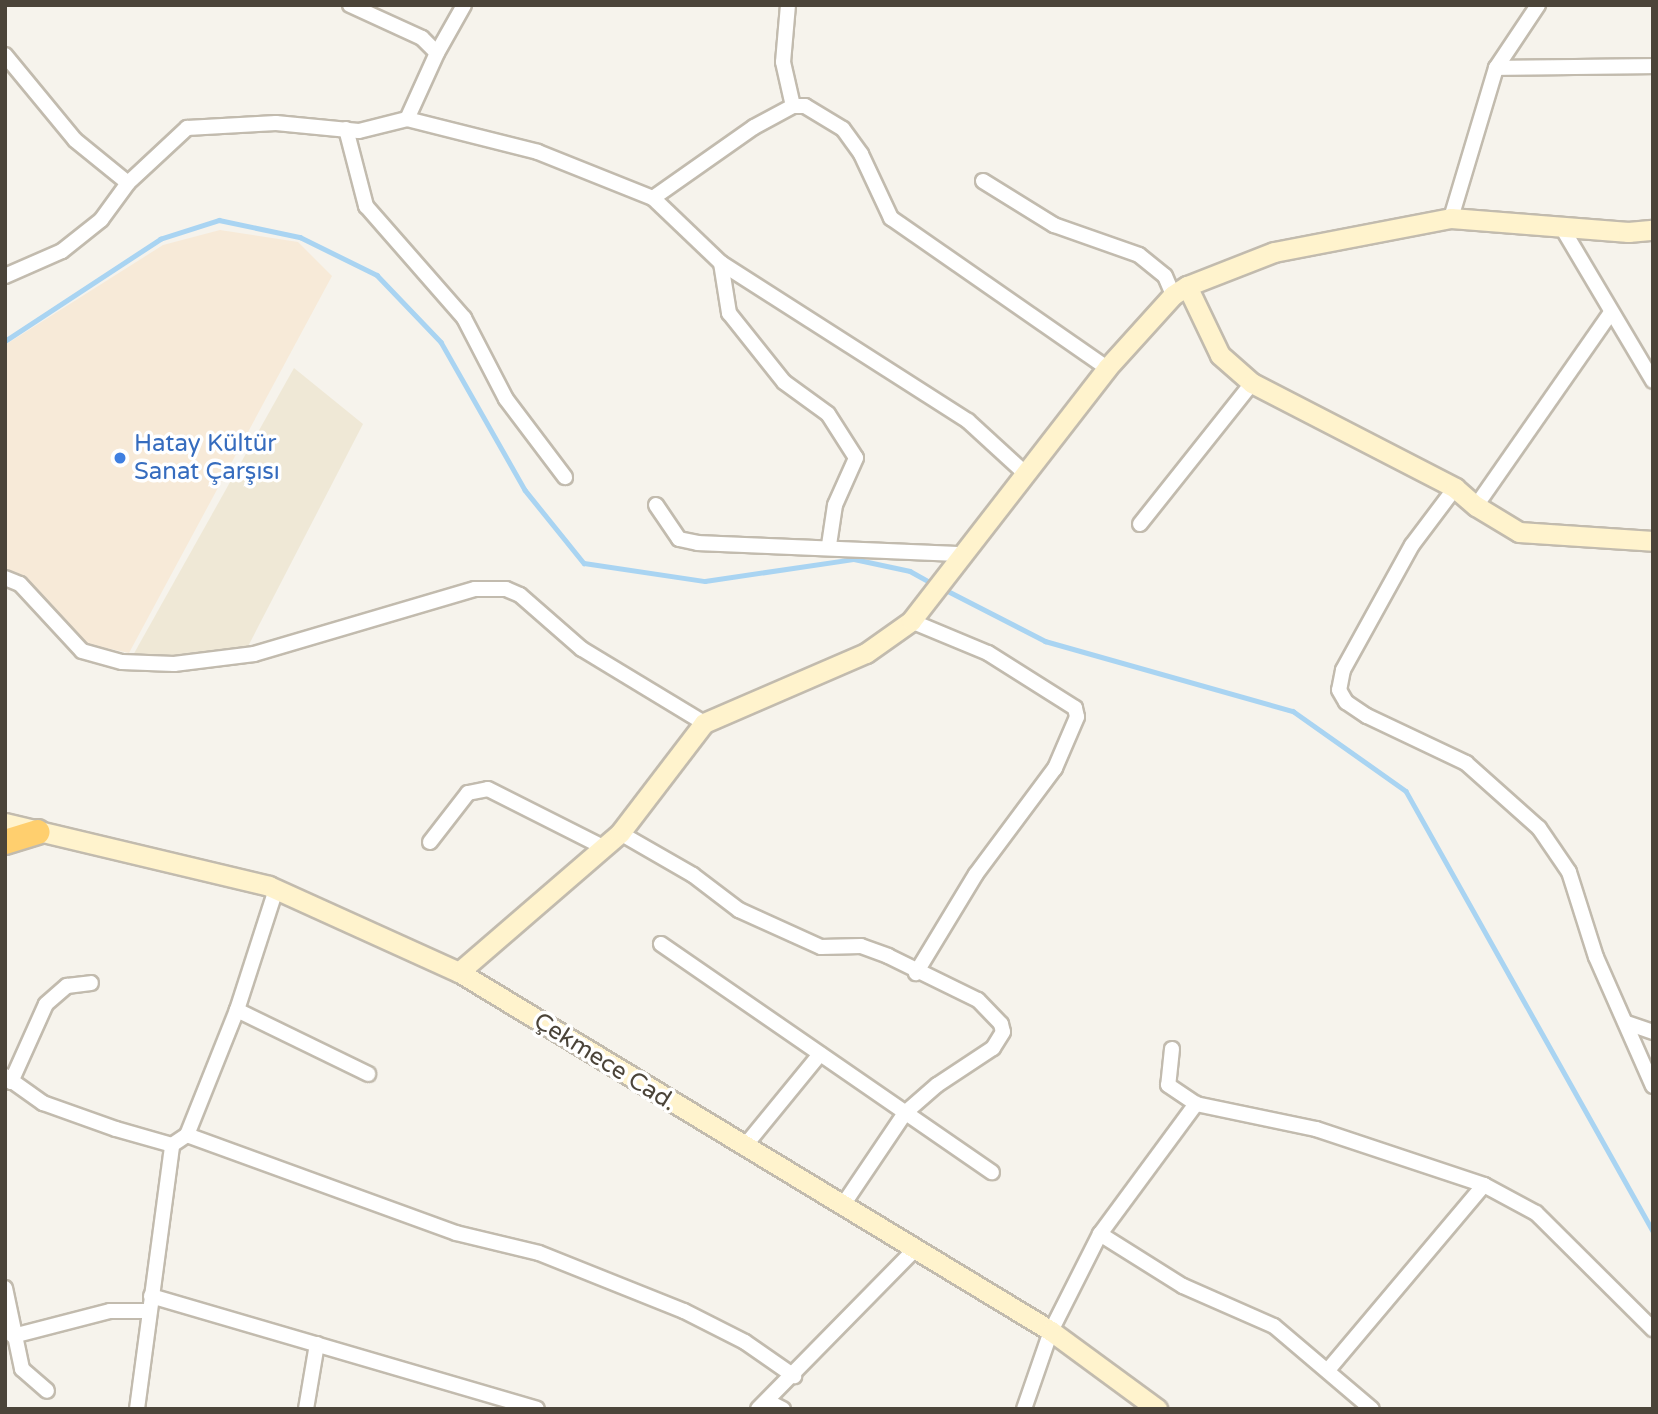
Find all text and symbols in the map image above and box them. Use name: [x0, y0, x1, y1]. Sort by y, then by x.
place label: Hatay Kültür Sanat Çarşısı: [134, 430, 280, 486]
marker: Hatay Kültür Sanat Çarşısı: [112, 450, 128, 466]
street label: Çekmece Cad.: [528, 1007, 682, 1117]

